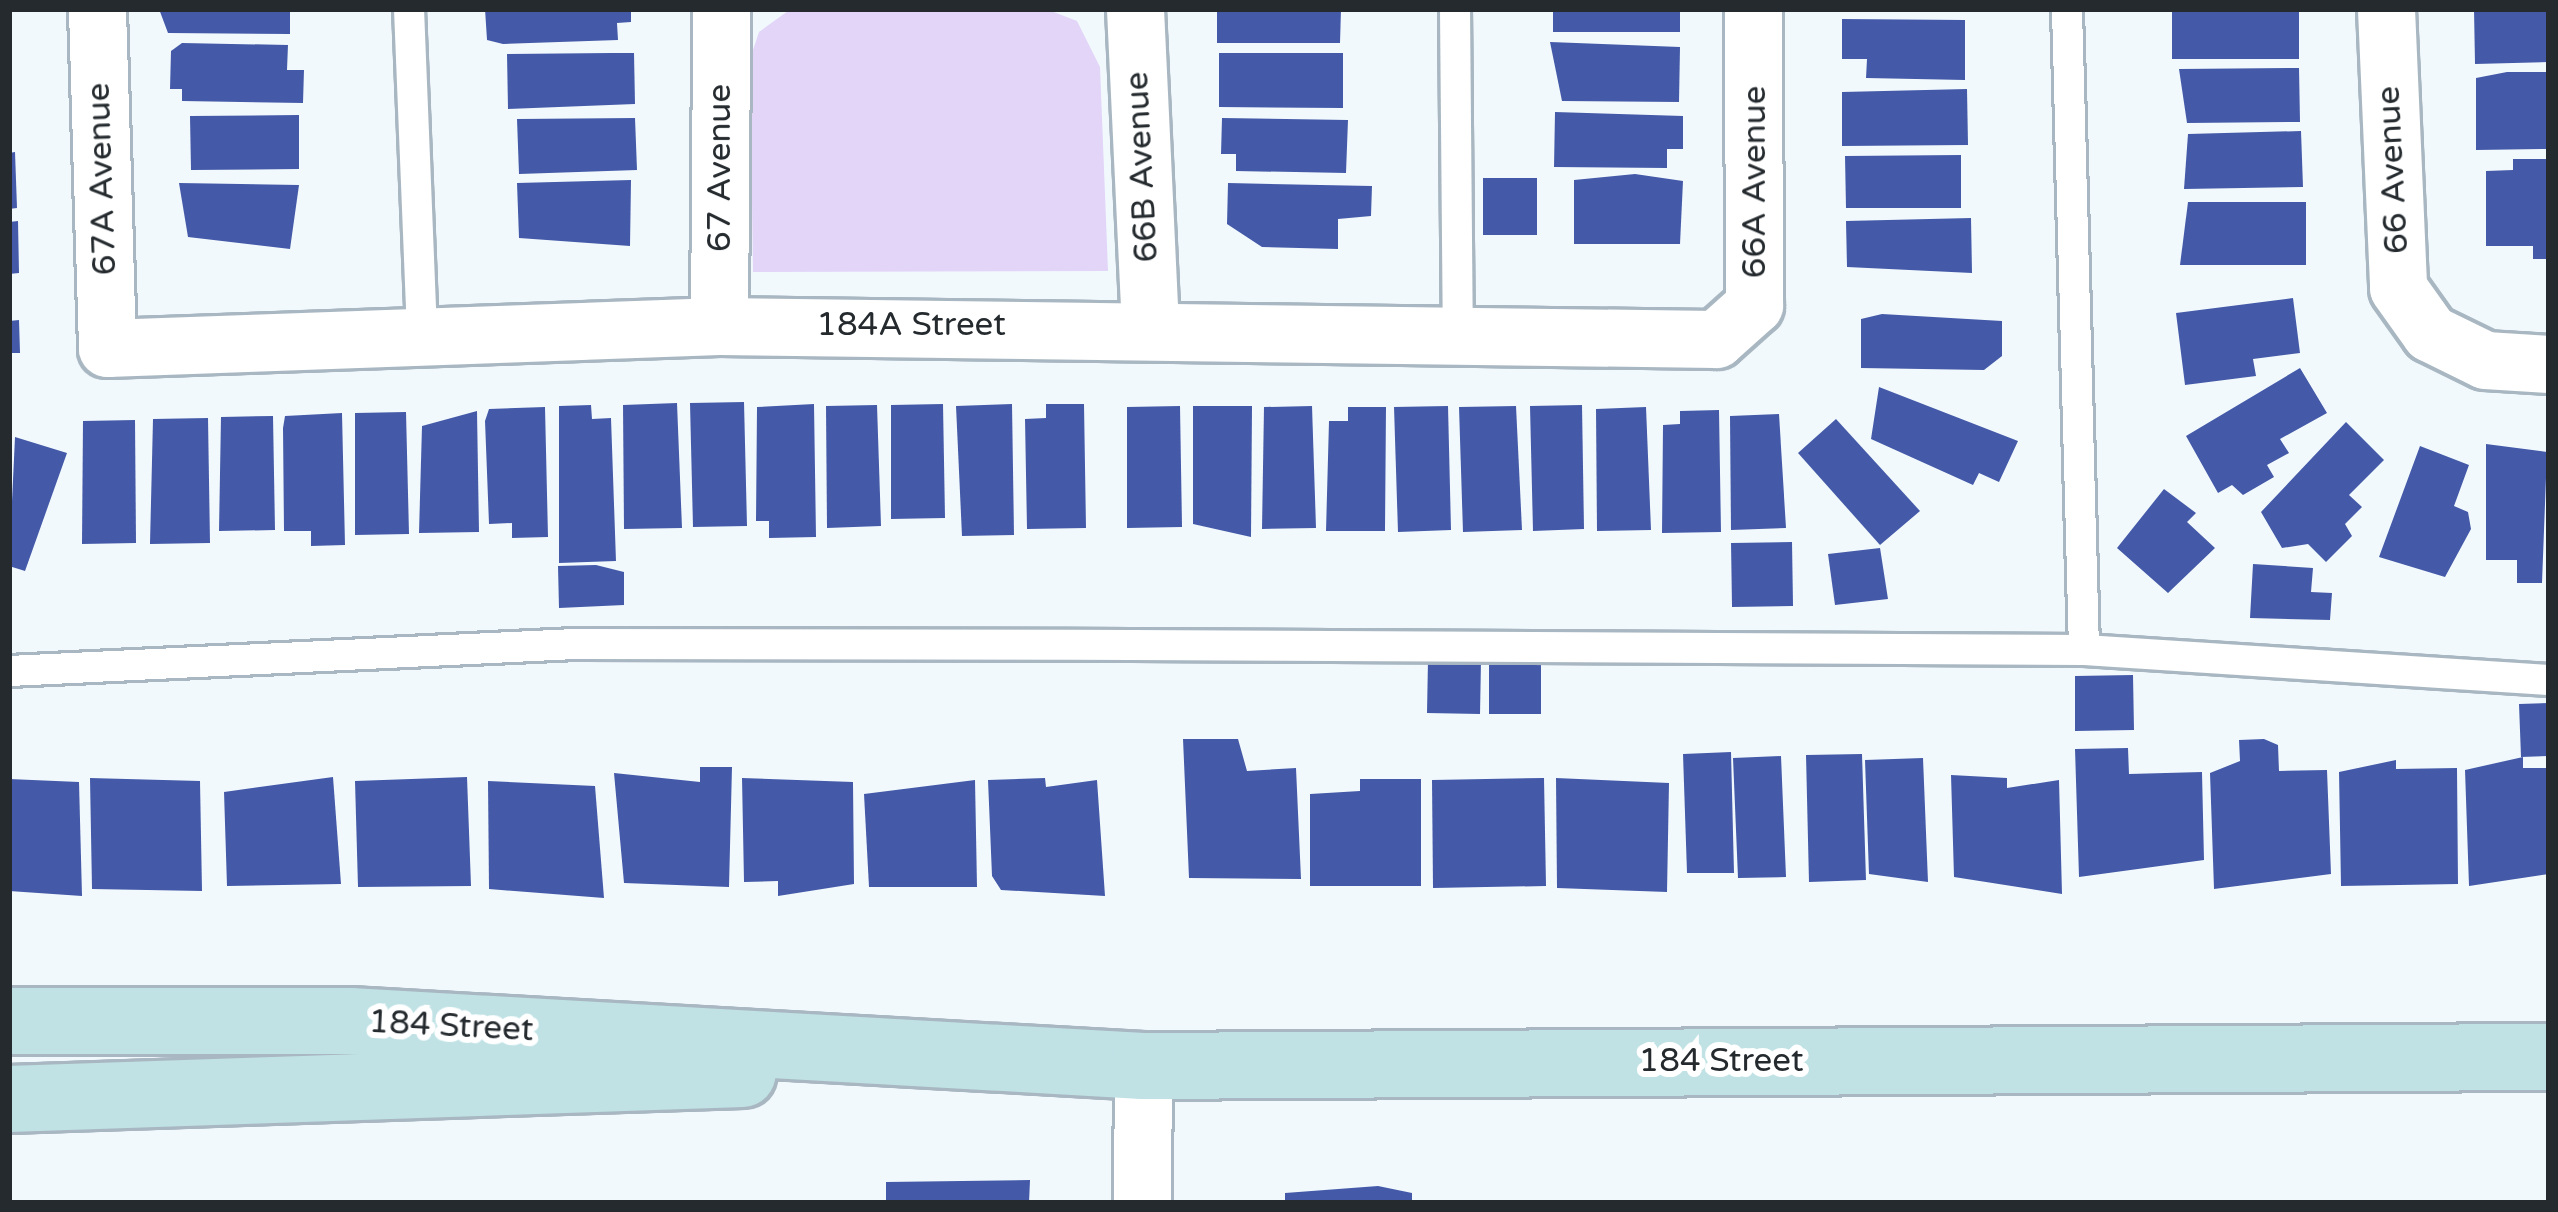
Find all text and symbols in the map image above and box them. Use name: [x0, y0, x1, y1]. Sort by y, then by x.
street label: 66B Avenue: [1117, 71, 1167, 263]
street label: 67A Avenue: [79, 82, 125, 276]
street label: 67 Avenue: [700, 84, 740, 252]
street label: 66 Avenue: [2369, 85, 2417, 255]
street label: 66A Avenue: [1735, 86, 1775, 278]
street label: 184A Street: [816, 305, 1006, 345]
street label: 184 Street: [368, 1002, 534, 1050]
street label: 184 Street: [1638, 1041, 1804, 1081]

